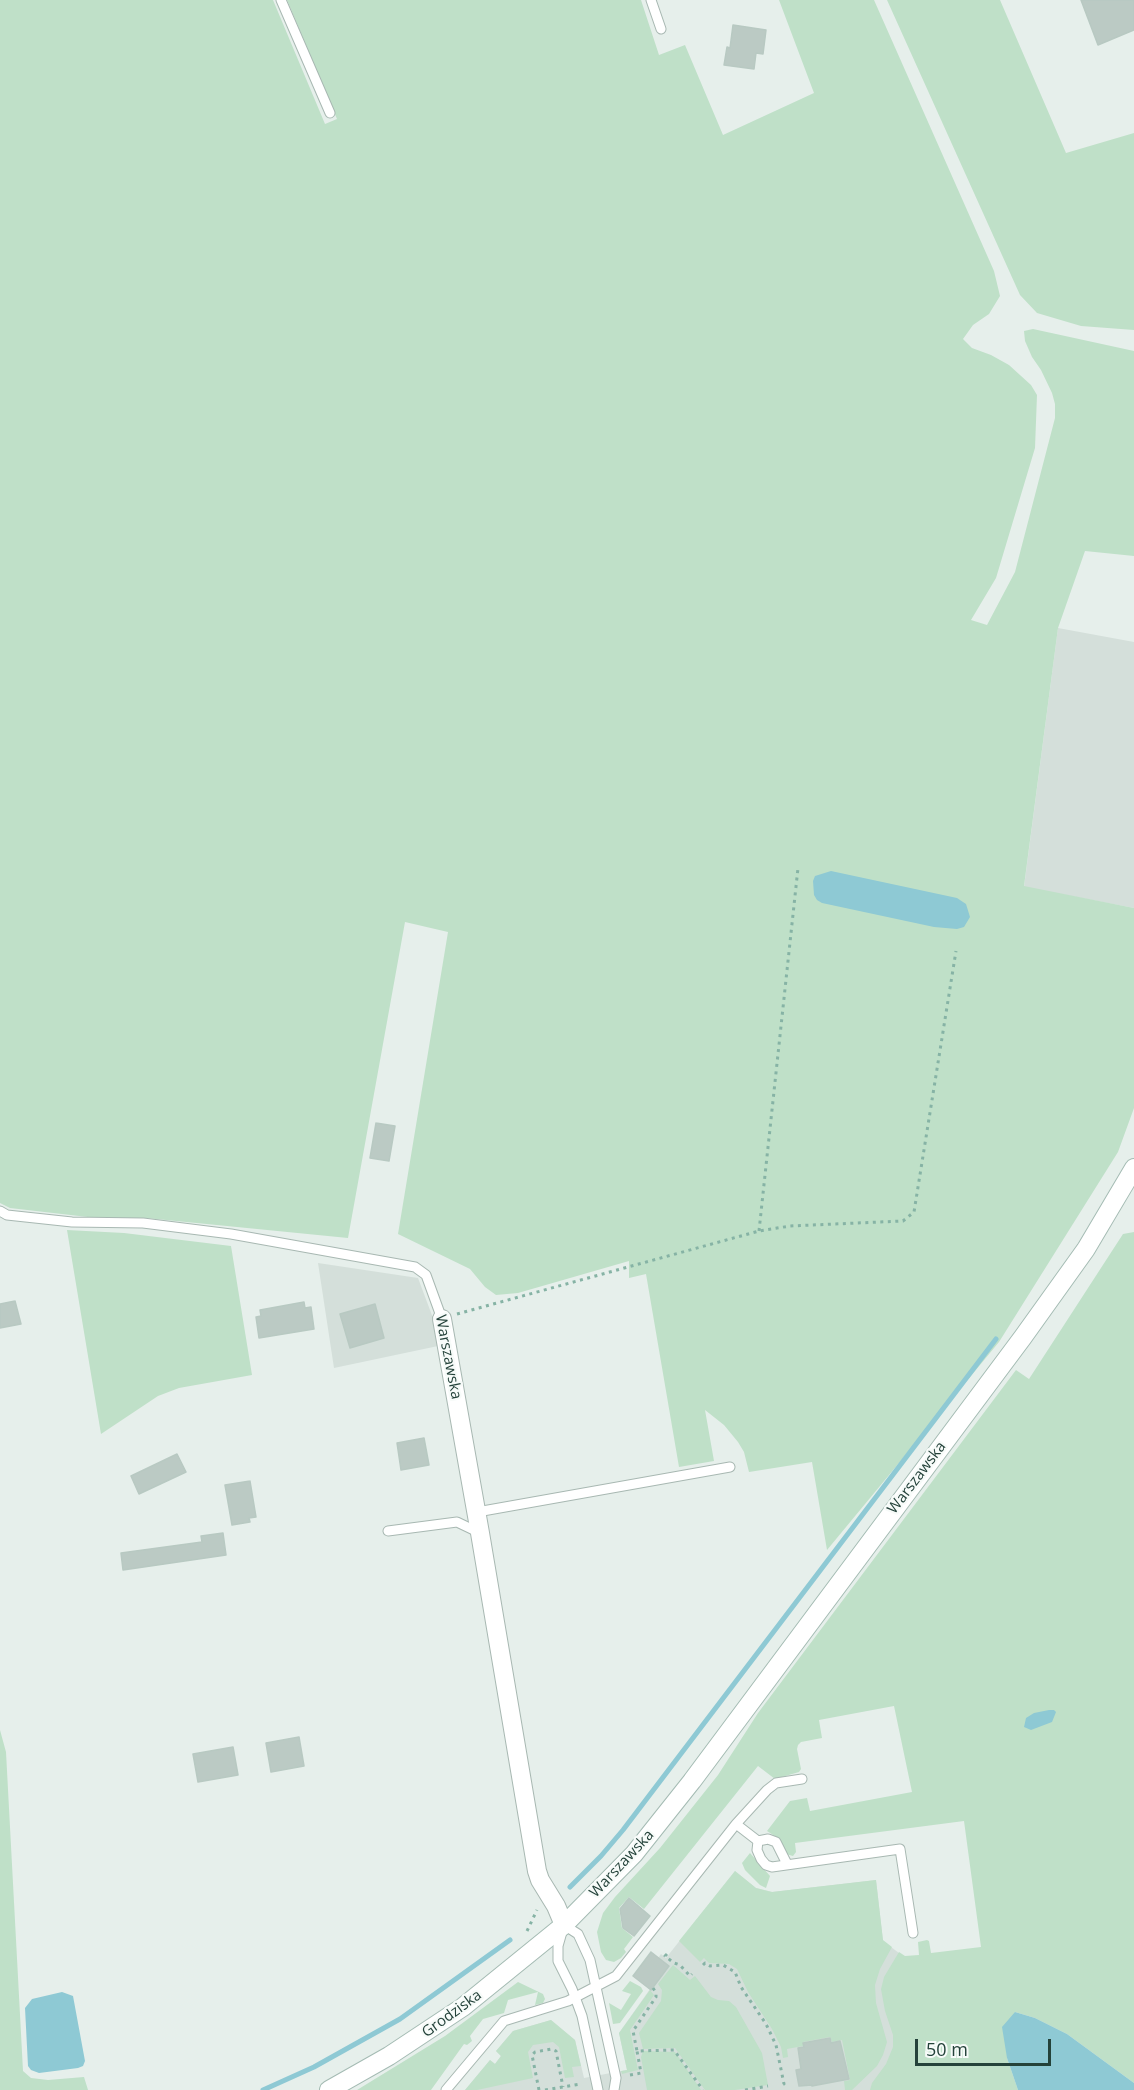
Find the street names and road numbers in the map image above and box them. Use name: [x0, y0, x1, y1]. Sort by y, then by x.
street label: Warszawska: [431, 1313, 465, 1401]
street label: Warszawska: [884, 1438, 950, 1518]
street label: Warszawska: [586, 1826, 658, 1902]
street label: Grodziska: [419, 1986, 485, 2042]

